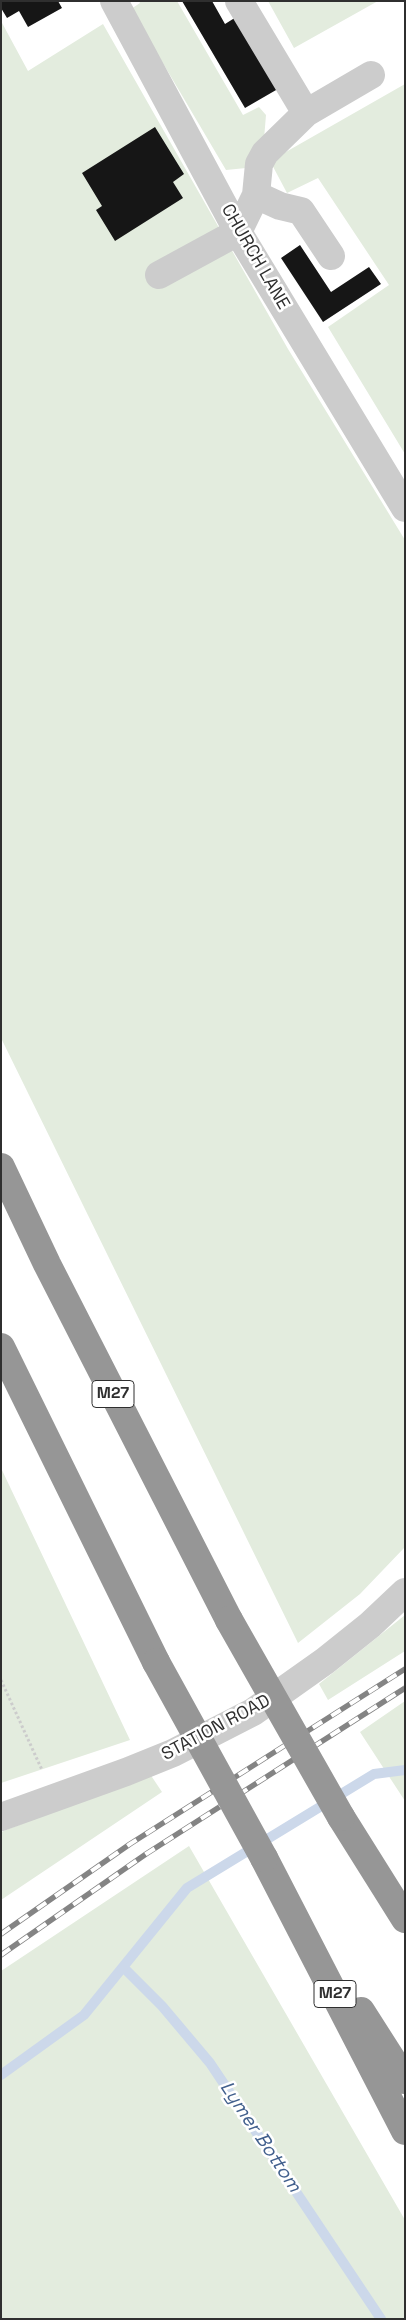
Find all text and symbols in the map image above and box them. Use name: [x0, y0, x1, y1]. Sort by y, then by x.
street label: CHURCH LANE: [216, 201, 294, 313]
road number: M27: [92, 1380, 134, 1408]
street label: STATION ROAD: [158, 1690, 274, 1766]
road number: M27: [314, 1980, 356, 2008]
water label: Lymer Bottom: [215, 2077, 305, 2197]

